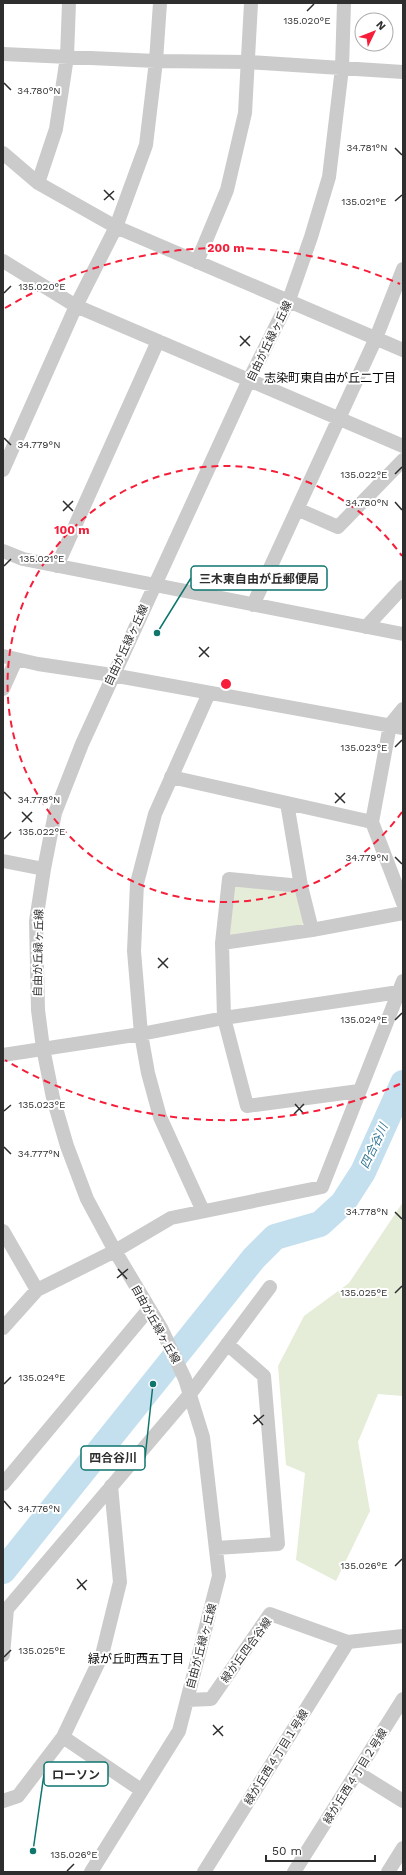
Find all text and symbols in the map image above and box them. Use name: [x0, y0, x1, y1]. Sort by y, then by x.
north arrow: [354, 12, 394, 52]
text: 135.020°E: [283, 15, 331, 26]
text: N: [373, 18, 388, 33]
text: 34.780°N: [17, 85, 61, 96]
text: 34.781°N: [346, 142, 388, 153]
text: 135.021°E: [342, 196, 386, 207]
text: 200 m: [207, 241, 245, 255]
text: 135.020°E: [18, 281, 66, 292]
street label: 自由が丘緑ヶ丘線: [244, 299, 295, 384]
district label: 志染町東自由が丘二丁目: [264, 371, 396, 385]
text: 34.779°N: [18, 439, 60, 450]
text: 135.022°E: [341, 469, 387, 480]
text: 34.780°N: [345, 497, 389, 508]
text: 100 m: [54, 523, 90, 537]
text: 135.021°E: [20, 553, 64, 564]
callout: 三木東自由が丘郵便局: [191, 566, 327, 590]
text: 三木東自由が丘郵便局: [199, 572, 319, 586]
street label: 自由が丘緑ヶ丘線: [102, 603, 151, 688]
centre of rings: [219, 677, 233, 691]
text: 135.023°E: [341, 742, 387, 753]
text: 34.778°N: [18, 794, 60, 805]
text: 135.022°E: [19, 826, 65, 837]
text: 34.779°N: [346, 852, 388, 863]
street label: 自由が丘緑ヶ丘線: [31, 909, 46, 997]
text: 135.024°E: [341, 1014, 387, 1025]
text: 135.023°E: [19, 1099, 65, 1110]
water label: 四合谷川: [358, 1119, 391, 1171]
text: 34.777°N: [18, 1148, 60, 1159]
text: 34.778°N: [346, 1206, 388, 1217]
street label: 自由が丘緑ヶ丘線: [129, 1283, 183, 1366]
text: 135.025°E: [341, 1287, 387, 1298]
text: 135.024°E: [19, 1372, 65, 1383]
callout: 四合谷川: [81, 1446, 145, 1470]
text: 四合谷川: [89, 1451, 137, 1465]
text: 34.776°N: [18, 1503, 60, 1514]
text: 135.026°E: [340, 1560, 388, 1571]
street label: 自由が丘緑ヶ丘線: [184, 1602, 219, 1690]
street label: 緑が丘四合谷線: [219, 1615, 274, 1685]
text: 135.025°E: [19, 1645, 65, 1656]
district label: 緑が丘町西五丁目: [88, 1652, 184, 1666]
street label: 緑が丘西４丁目１号線: [242, 1707, 311, 1807]
street label: 緑が丘西４丁目２号線: [321, 1726, 390, 1826]
callout: ローソン: [44, 1762, 108, 1786]
text: ローソン: [52, 1768, 100, 1782]
scale bar: [266, 1837, 375, 1863]
text: 50 m: [272, 1844, 302, 1858]
text: 135.026°E: [50, 1849, 98, 1860]

